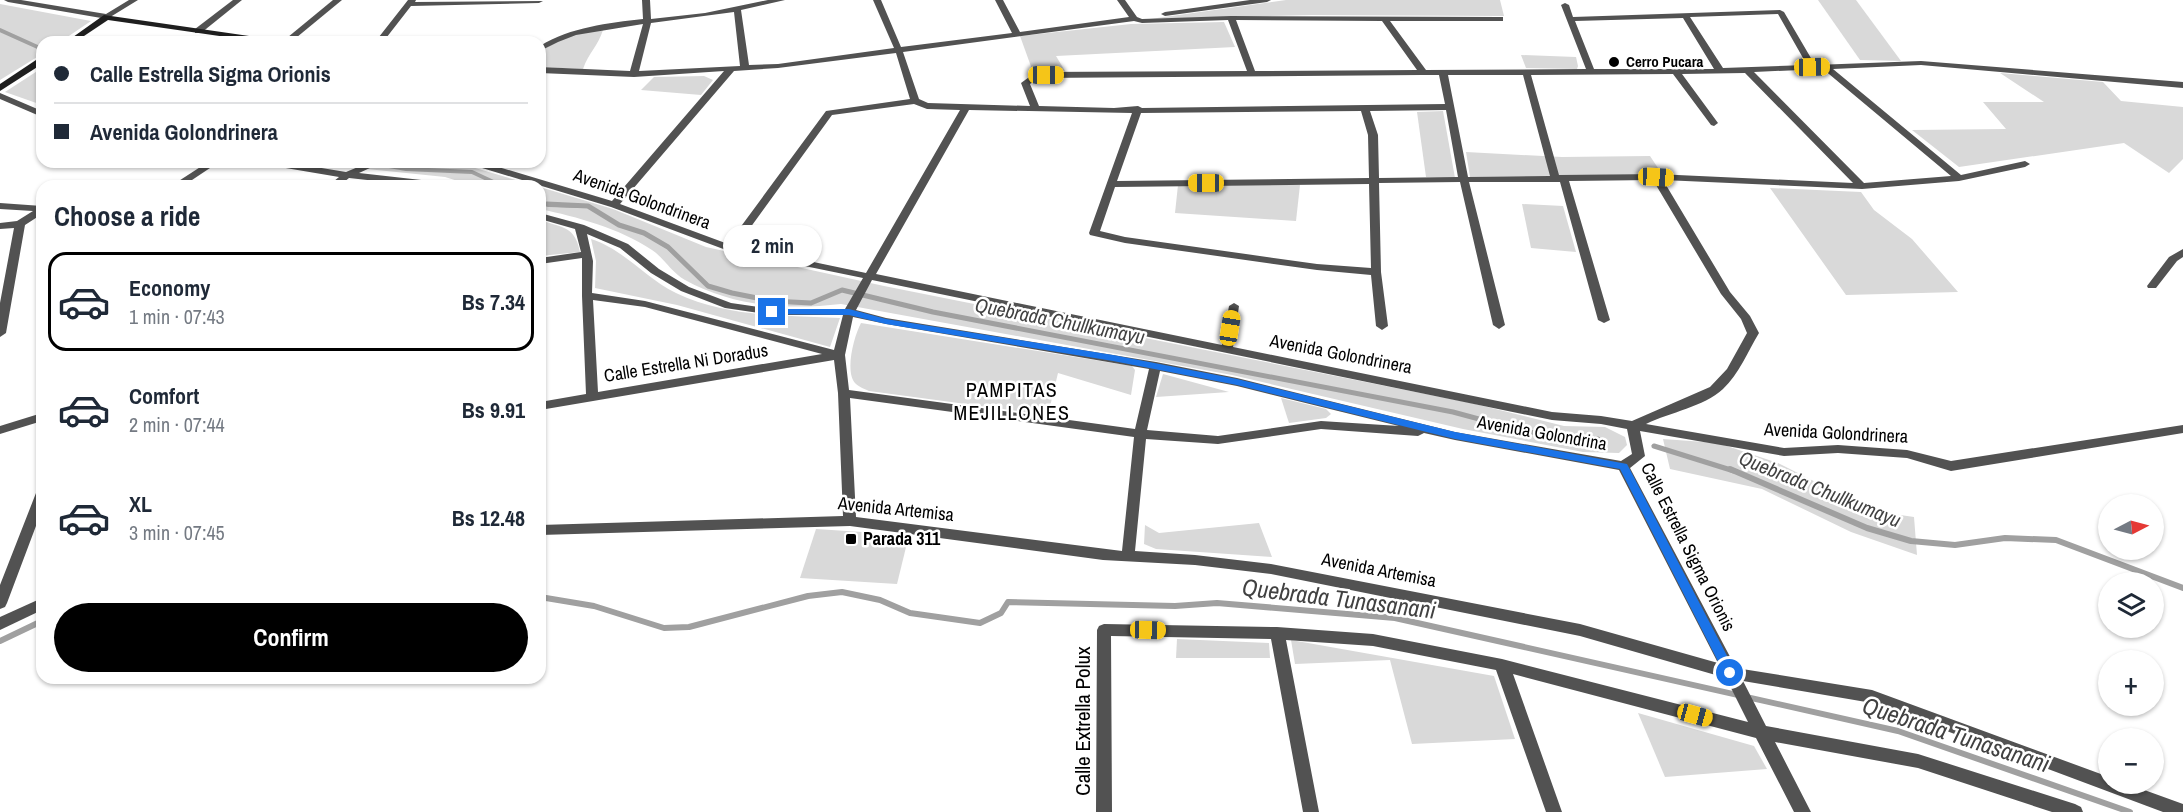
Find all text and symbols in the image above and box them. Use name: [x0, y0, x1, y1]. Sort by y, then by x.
place label: Cerro Pucara: [1626, 51, 1703, 72]
marker: Cerro Pucara: [1607, 55, 1621, 69]
car: [1794, 58, 1830, 76]
text: Calle Estrella Sigma Orionis: [90, 59, 331, 89]
car: [1028, 66, 1064, 84]
text: Avenida Golondrinera: [90, 117, 278, 147]
street label: Avenida Golondrinera: [569, 162, 714, 235]
car: [1638, 167, 1674, 187]
car: [1188, 174, 1224, 192]
text: Choose a ride: [54, 198, 200, 234]
callout: 2 min: [722, 225, 822, 267]
text: 2 min: [751, 232, 794, 259]
text: Economy: [129, 273, 210, 303]
icon: car: [57, 275, 111, 329]
text: Bs 7.34: [462, 287, 525, 317]
water label: Quebrada Chullkumayu: [973, 291, 1147, 350]
route end: [758, 298, 785, 325]
text: 1 min · 07:43: [129, 303, 225, 330]
car: [1218, 309, 1242, 347]
street label: Avenida Golondrinera: [1267, 327, 1414, 380]
street label: Calle Estrella Ni Doradus: [602, 337, 770, 388]
district label: PAMPITAS MEJILLONES: [953, 376, 1071, 426]
text: Comfort: [129, 381, 199, 411]
icon: car: [57, 383, 111, 437]
text: Bs 9.91: [462, 395, 525, 425]
street label: Avenida Golondrina: [1474, 409, 1609, 456]
text: 2 min · 07:44: [129, 411, 225, 438]
street label: Avenida Golondrinera: [1762, 416, 1909, 449]
water label: Quebrada Chullkumayu: [1735, 444, 1905, 533]
street label: Calle Estrella Sigma Orionis: [1635, 458, 1742, 635]
text: XL: [129, 489, 152, 519]
street label: Avenida Artemisa: [836, 490, 955, 527]
icon: car: [57, 491, 111, 545]
north arrow: [2098, 494, 2164, 560]
map controls: [2098, 494, 2164, 794]
text: Bs 12.48: [452, 503, 525, 533]
text: 3 min · 07:45: [129, 519, 225, 546]
place label: Parada 311: [863, 526, 941, 551]
marker: Parada 311: [844, 532, 858, 546]
street label: Avenida Artemisa: [1319, 546, 1439, 593]
water label: Quebrada Tunasanani: [1240, 570, 1438, 626]
button: layers: [2098, 572, 2164, 638]
button: Confirm: [54, 603, 528, 672]
car: [1130, 621, 1166, 639]
street label: Calle Extrella Polux: [1068, 646, 1097, 796]
button: +: [2098, 650, 2164, 716]
route start: [1716, 659, 1743, 686]
water label: Quebrada Tunasanani: [1859, 689, 2054, 780]
car: [1675, 702, 1715, 728]
button: −: [2098, 728, 2164, 794]

